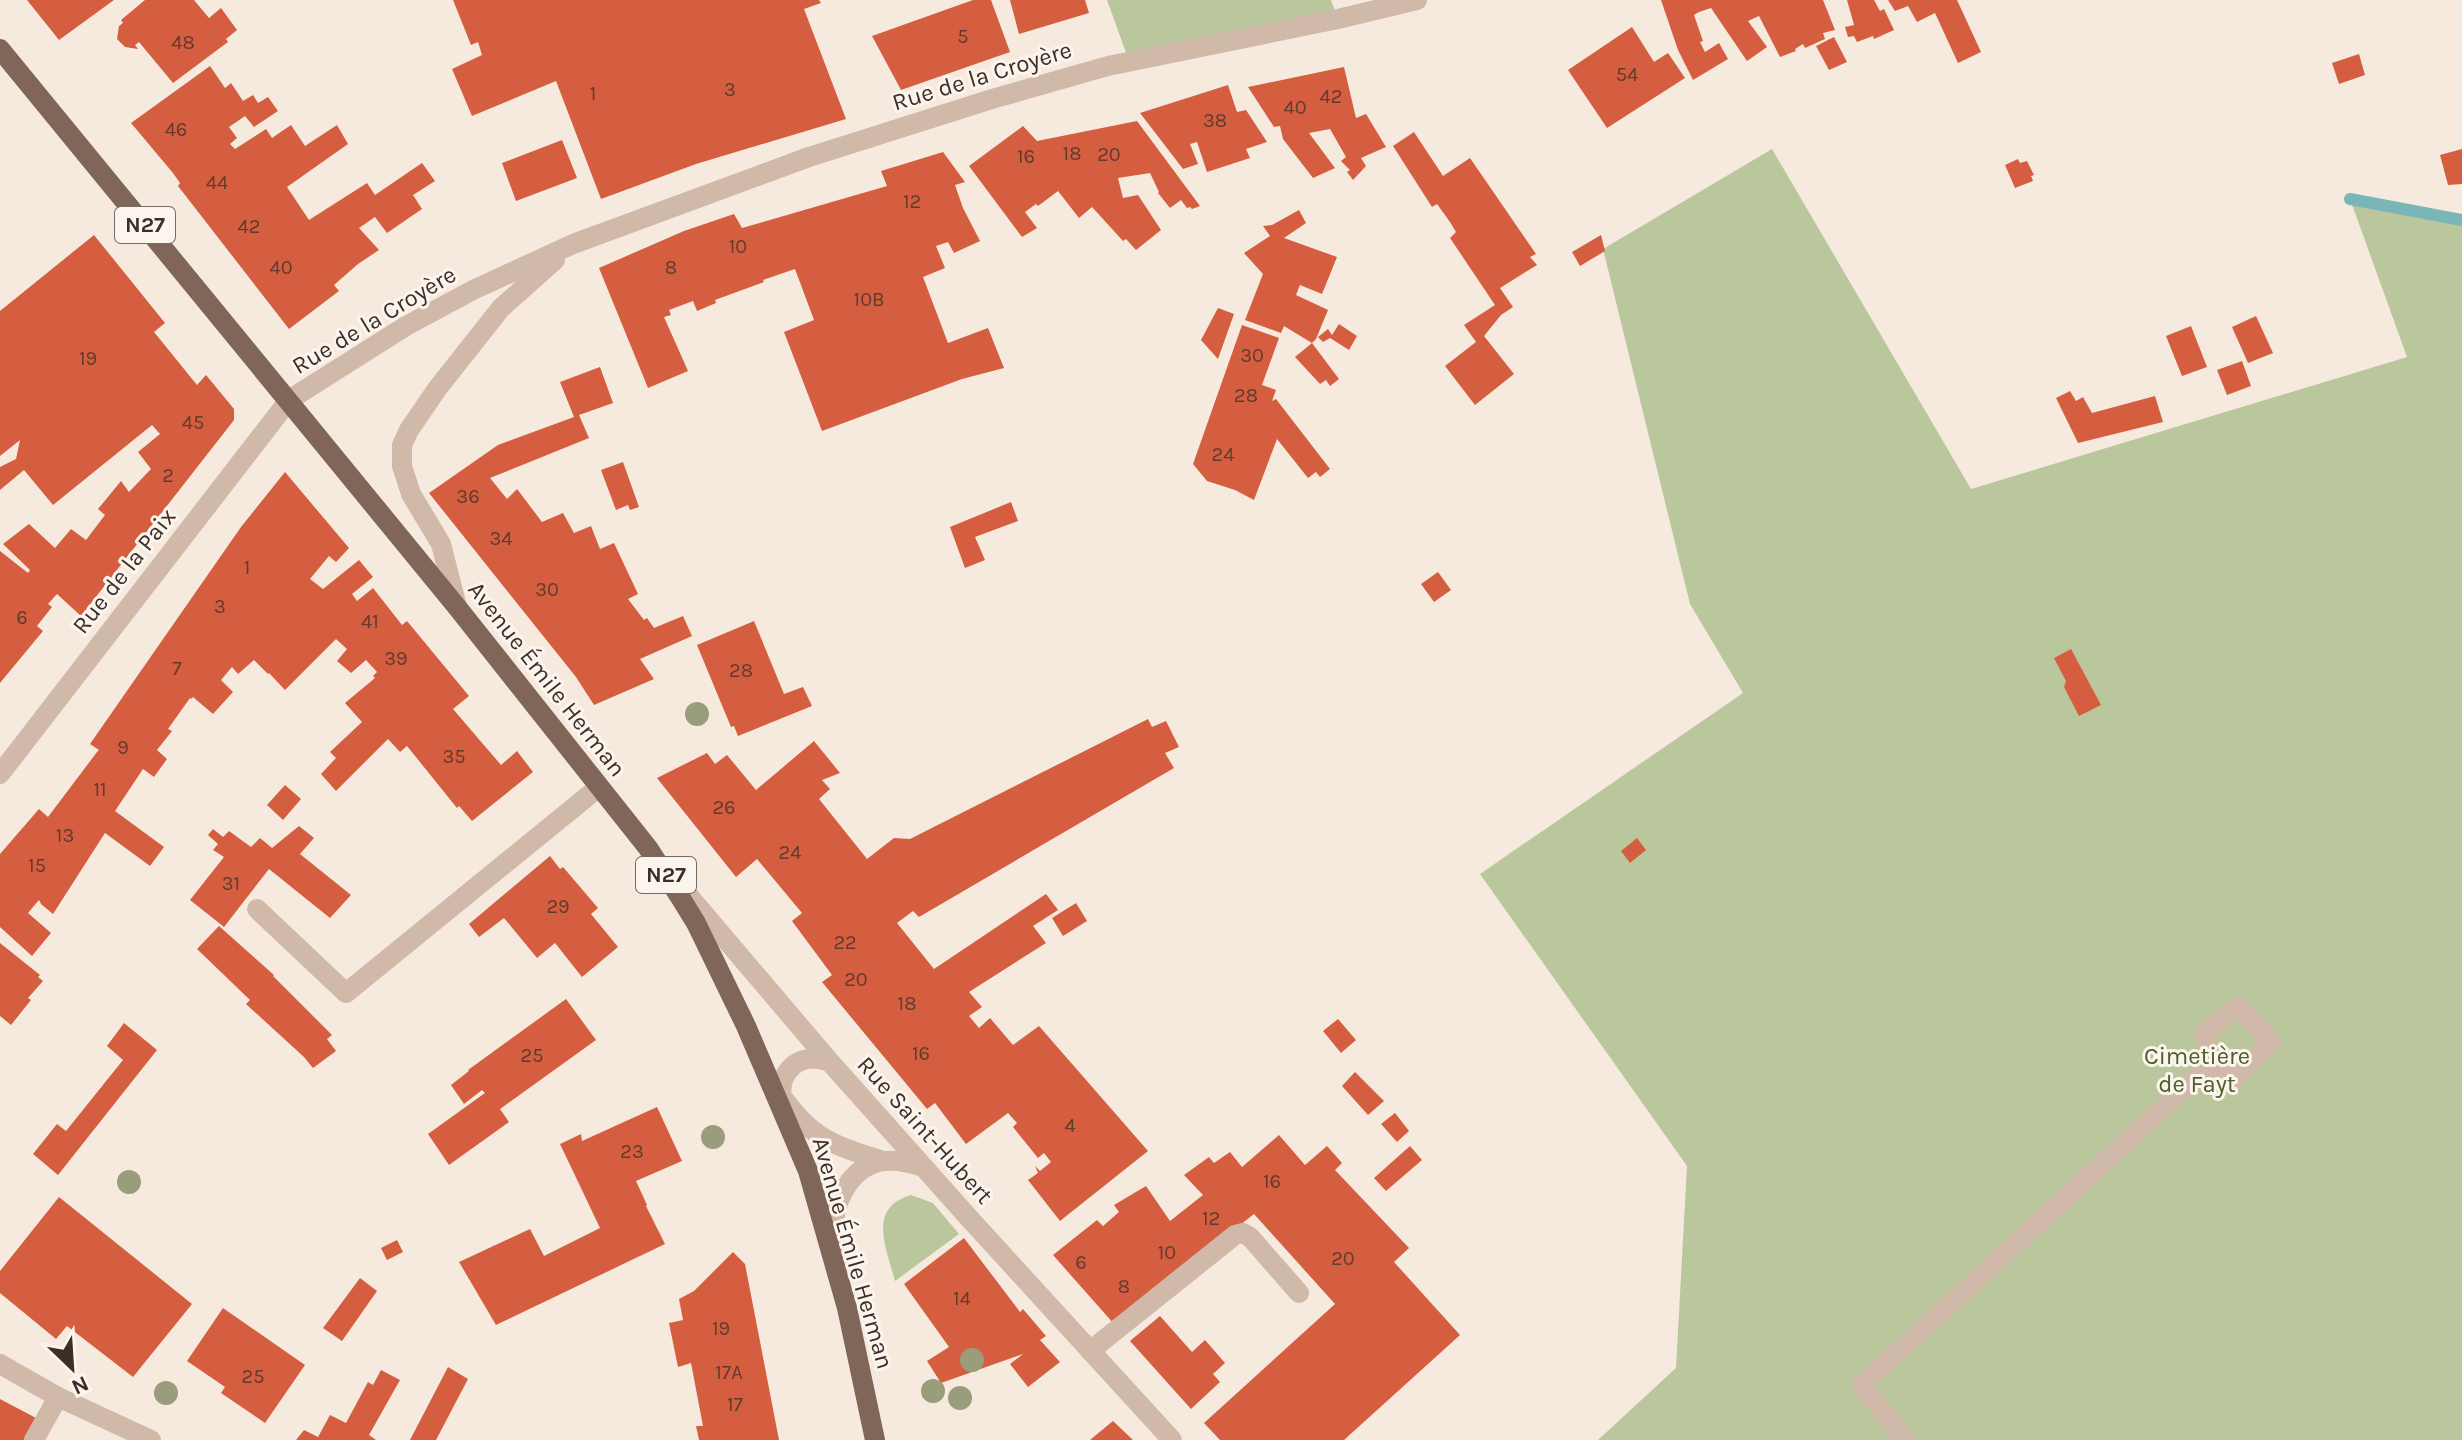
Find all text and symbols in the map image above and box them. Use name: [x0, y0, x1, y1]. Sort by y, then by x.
house number: 5: [957, 25, 969, 48]
house number: 48: [171, 31, 195, 54]
street label: Rue de la Croyère: [889, 35, 1075, 117]
house number: 54: [1616, 63, 1638, 86]
house number: 3: [724, 78, 736, 101]
house number: 1: [590, 82, 596, 105]
house number: 42: [1320, 85, 1342, 108]
house number: 40: [1283, 96, 1307, 119]
house number: 38: [1203, 109, 1227, 132]
house number: 46: [165, 118, 187, 141]
house number: 18: [1063, 142, 1081, 165]
house number: 20: [1097, 143, 1121, 166]
house number: 16: [1017, 145, 1035, 168]
house number: 44: [206, 171, 228, 194]
house number: 12: [903, 190, 921, 213]
road number: N27: [115, 207, 175, 243]
house number: 42: [238, 215, 260, 238]
house number: 10: [729, 235, 747, 258]
house number: 40: [269, 256, 293, 279]
house number: 8: [665, 256, 677, 279]
street label: Rue de la Croyère: [287, 260, 461, 380]
house number: 10B: [854, 288, 884, 311]
house number: 30: [1240, 344, 1264, 367]
house number: 19: [79, 347, 97, 370]
house number: 28: [1234, 384, 1258, 407]
house number: 45: [182, 411, 204, 434]
house number: 24: [1212, 443, 1234, 466]
house number: 2: [162, 464, 174, 487]
house number: 36: [456, 485, 480, 508]
street label: Rue de la Paix: [66, 503, 182, 639]
house number: 34: [490, 527, 512, 550]
house number: 1: [244, 556, 250, 579]
street label: Avenue Émile Herman: [462, 575, 633, 782]
house number: 30: [535, 578, 559, 601]
house number: 3: [214, 595, 226, 618]
house number: 6: [16, 606, 28, 629]
house number: 41: [361, 610, 379, 633]
house number: 39: [384, 647, 408, 670]
house number: 7: [172, 657, 182, 680]
house number: 28: [729, 659, 753, 682]
house number: 9: [117, 736, 129, 759]
house number: 35: [442, 745, 466, 768]
house number: 11: [93, 778, 107, 801]
house number: 26: [712, 796, 736, 819]
house number: 13: [56, 824, 74, 847]
house number: 24: [779, 841, 801, 864]
house number: 15: [28, 854, 46, 877]
road number: N27: [636, 857, 696, 893]
house number: 31: [222, 872, 240, 895]
house number: 29: [546, 895, 570, 918]
house number: 22: [833, 931, 857, 954]
house number: 20: [844, 968, 868, 991]
house number: 18: [898, 992, 916, 1015]
house number: 16: [912, 1042, 930, 1065]
park label: Cimetière de Fayt: [2144, 1042, 2250, 1098]
house number: 25: [521, 1044, 543, 1067]
street label: Rue Saint-Hubert: [851, 1050, 999, 1210]
house number: 4: [1064, 1114, 1076, 1137]
street label: Avenue Émile Herman: [807, 1134, 900, 1372]
house number: 23: [620, 1140, 644, 1163]
house number: 16: [1263, 1170, 1281, 1193]
house number: 12: [1202, 1207, 1220, 1230]
house number: 10: [1158, 1241, 1176, 1264]
house number: 20: [1331, 1247, 1355, 1270]
house number: 6: [1075, 1251, 1087, 1274]
house number: 8: [1118, 1275, 1130, 1298]
house number: 14: [953, 1287, 971, 1310]
house number: 19: [712, 1317, 730, 1340]
north arrow: [32, 1328, 112, 1408]
house number: 17A: [715, 1361, 743, 1384]
house number: 25: [242, 1365, 264, 1388]
text: N: [67, 1370, 93, 1400]
house number: 17: [727, 1393, 744, 1416]

